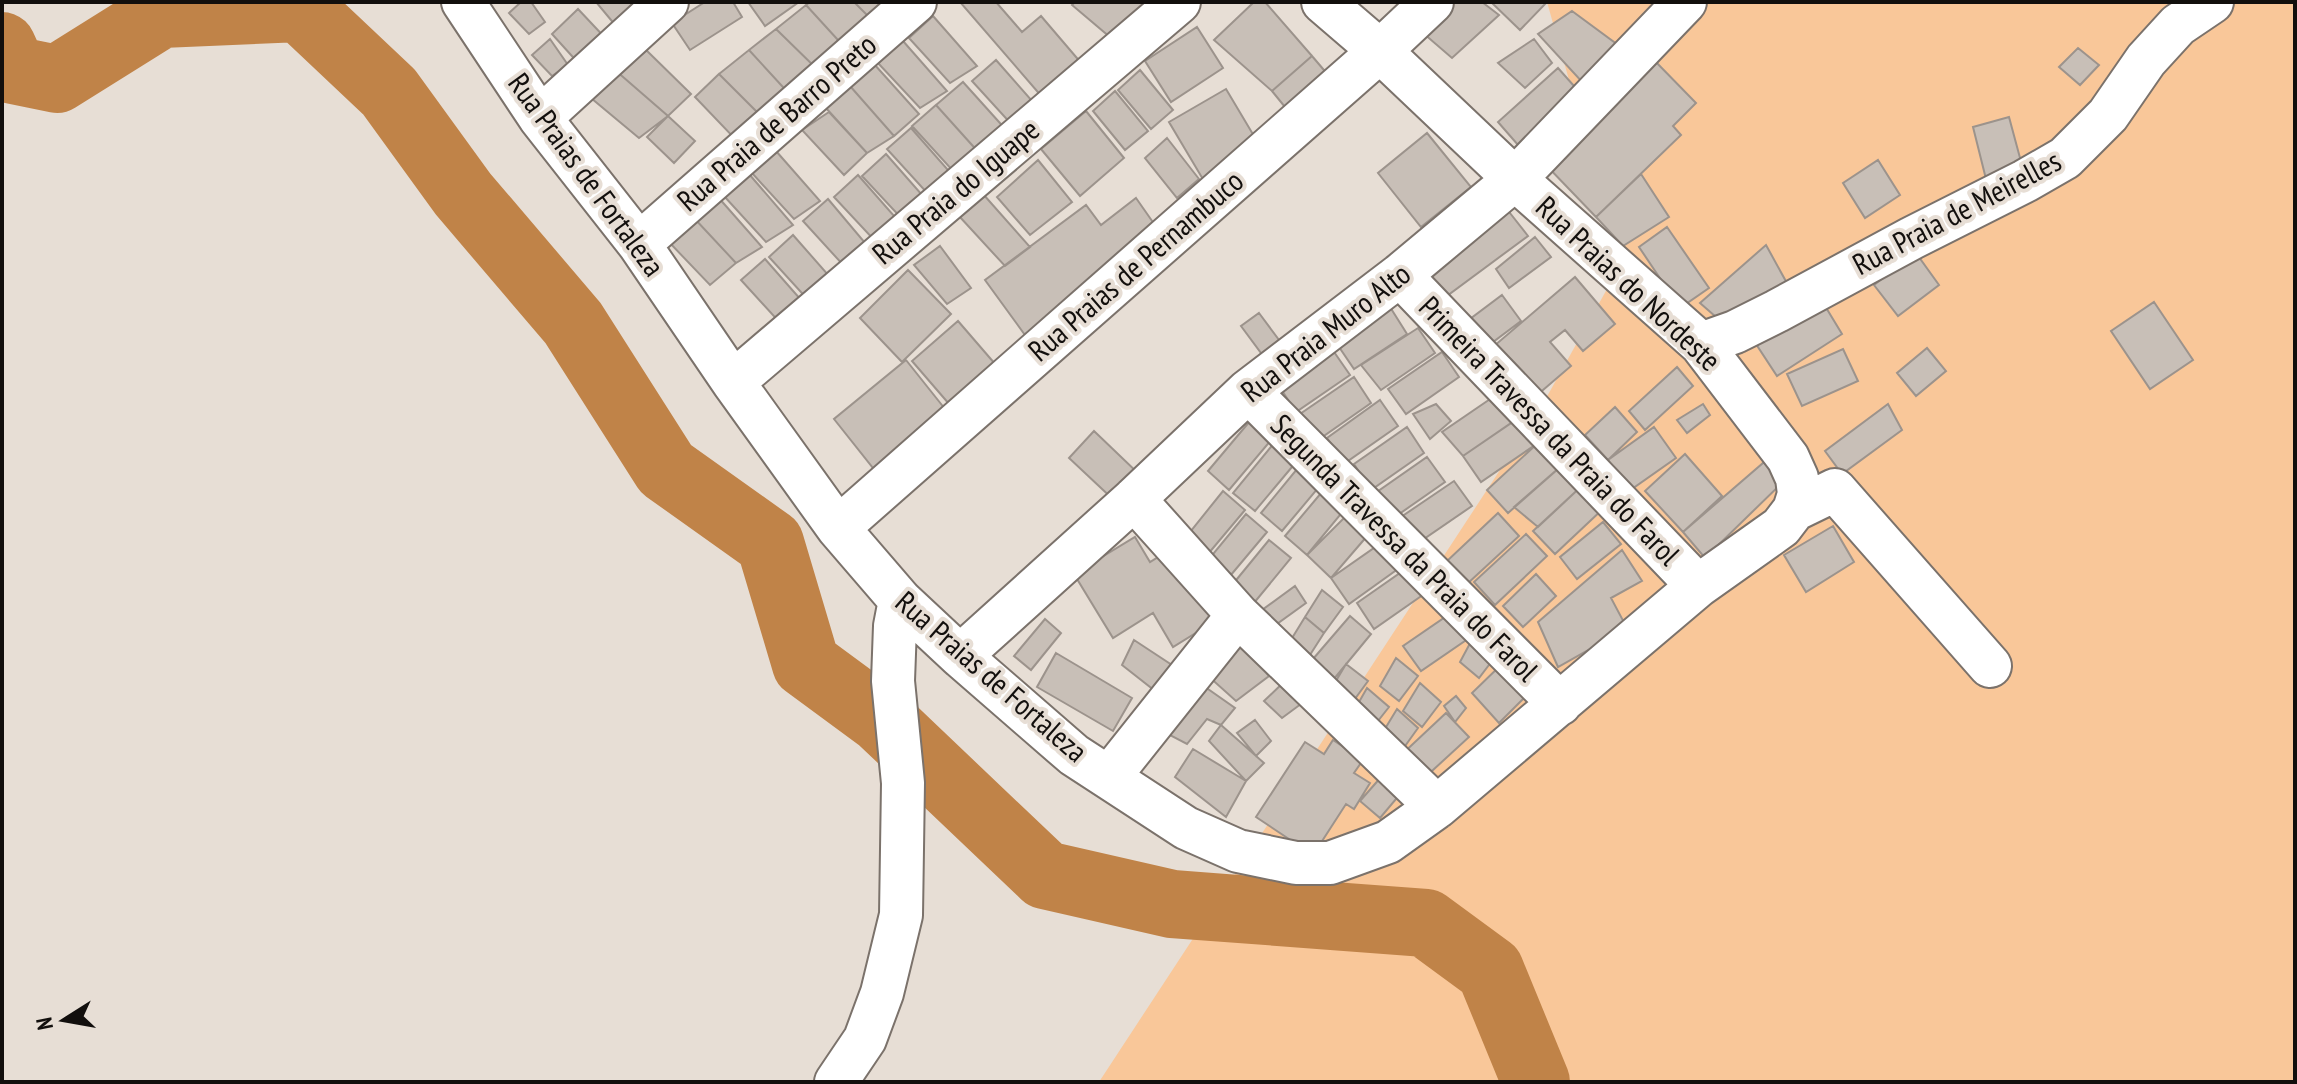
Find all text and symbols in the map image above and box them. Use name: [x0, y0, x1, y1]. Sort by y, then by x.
street label: Rua Praia de Barro Preto: [668, 25, 884, 219]
street label: Rua Praias de Fortaleza: [500, 65, 674, 283]
street label: Rua Praia do Iguape: [863, 110, 1047, 272]
street label: Rua Praia de Meirelles: [1845, 140, 2067, 283]
street label: Rua Praias de Pernambuco: [1019, 161, 1251, 369]
street label: Rua Praias do Nordeste: [1528, 187, 1730, 379]
street label: Rua Praia Muro Alto: [1232, 253, 1418, 410]
street label: Primeira Travessa da Praia do Farol: [1411, 287, 1689, 573]
street label: Segunda Travessa da Praia do Farol: [1263, 405, 1547, 689]
street label: Rua Praias de Fortaleza: [888, 582, 1096, 770]
north arrow: [24, 980, 104, 1060]
text: N: [29, 1015, 59, 1032]

